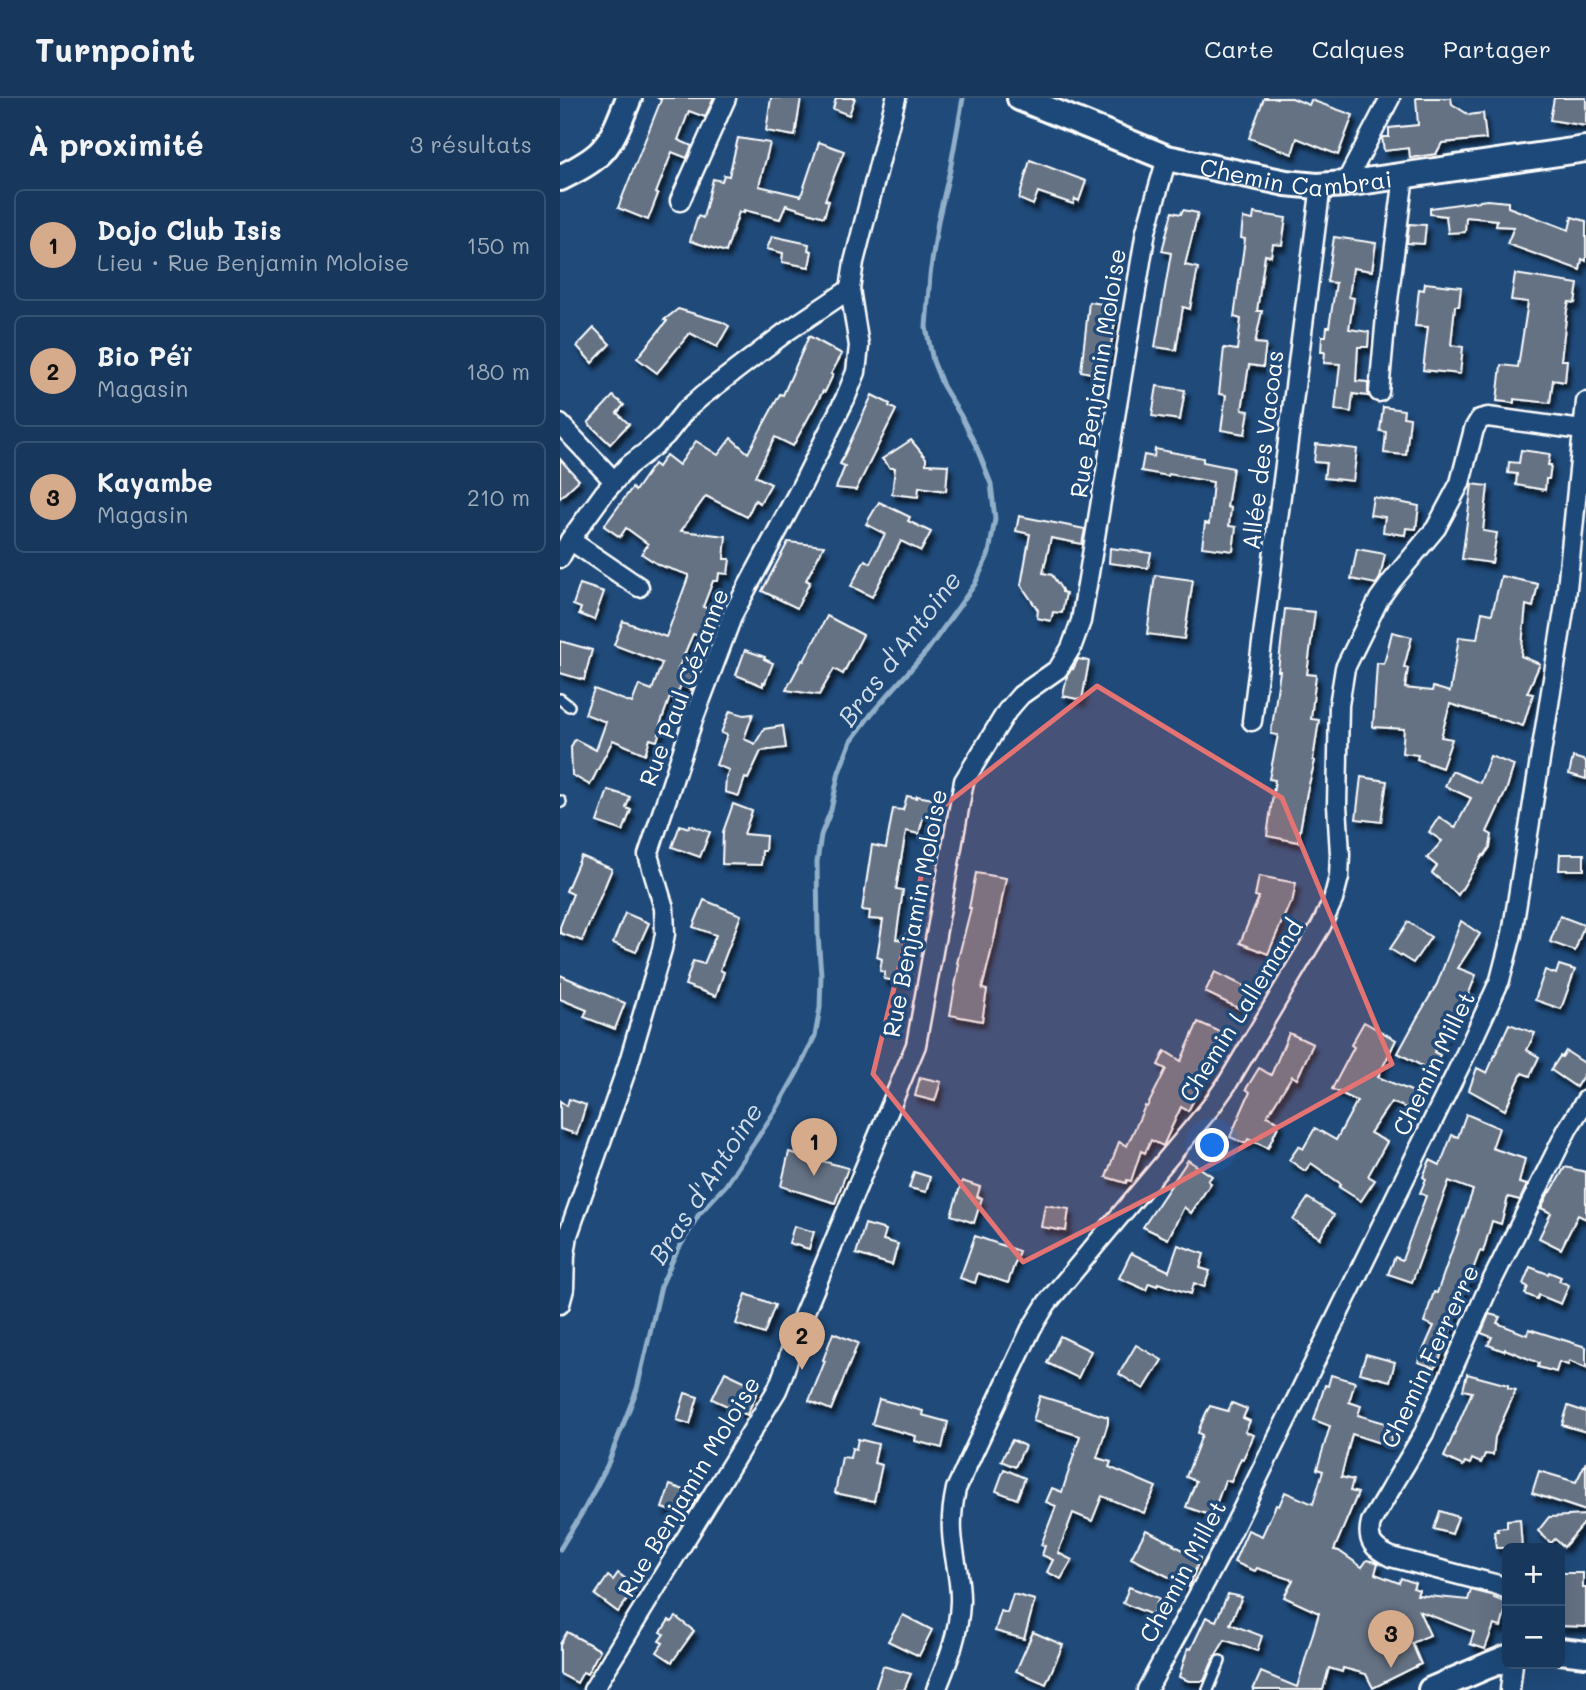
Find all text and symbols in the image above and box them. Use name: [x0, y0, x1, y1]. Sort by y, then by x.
text: Turnpoint: [35, 27, 195, 70]
text: Carte: [1204, 33, 1274, 64]
text: Calques: [1312, 33, 1405, 64]
text: Partager: [1443, 33, 1551, 64]
text: À proximité: [28, 124, 204, 164]
text: 3 résultats: [410, 129, 532, 159]
street label: Chemin Cambrai: [1197, 150, 1394, 202]
text: Dojo Club Isis: [97, 213, 282, 247]
text: 1: [48, 230, 58, 260]
text: 150 m: [466, 230, 530, 260]
street label: Rue Benjamin Moloise: [1062, 246, 1132, 500]
text: Lieu · Rue Benjamin Moloise: [97, 247, 409, 277]
text: Bio Péï: [97, 339, 191, 373]
street label: Allée des Vacoas: [1234, 348, 1290, 552]
text: 2: [47, 356, 59, 386]
text: 180 m: [466, 356, 530, 386]
text: Magasin: [97, 373, 188, 403]
text: Kayambe: [97, 465, 213, 499]
text: 3: [46, 482, 60, 512]
text: 210 m: [467, 482, 530, 512]
text: Magasin: [97, 499, 188, 529]
water label: Bras d'Antoine: [829, 563, 969, 733]
street label: Rue Paul Cézanne: [631, 584, 735, 790]
street label: Rue Benjamin Moloise: [875, 786, 953, 1040]
street label: Chemin Lallemand: [1171, 913, 1309, 1107]
street label: Chemin Millet: [1385, 986, 1481, 1140]
water label: Bras d'Antoine: [640, 1096, 770, 1270]
pin: 1: [791, 1118, 837, 1176]
your location: [1195, 1128, 1229, 1162]
street label: Chemin Ferrerre: [1373, 1259, 1485, 1453]
pin: 2: [779, 1312, 825, 1370]
street label: Rue Benjamin Moloise: [610, 1370, 766, 1602]
street label: Chemin Millet: [1131, 1494, 1233, 1648]
map controls: [1502, 1543, 1565, 1669]
button: +: [1502, 1543, 1565, 1606]
button: −: [1502, 1606, 1565, 1669]
pin: 3: [1368, 1610, 1414, 1668]

